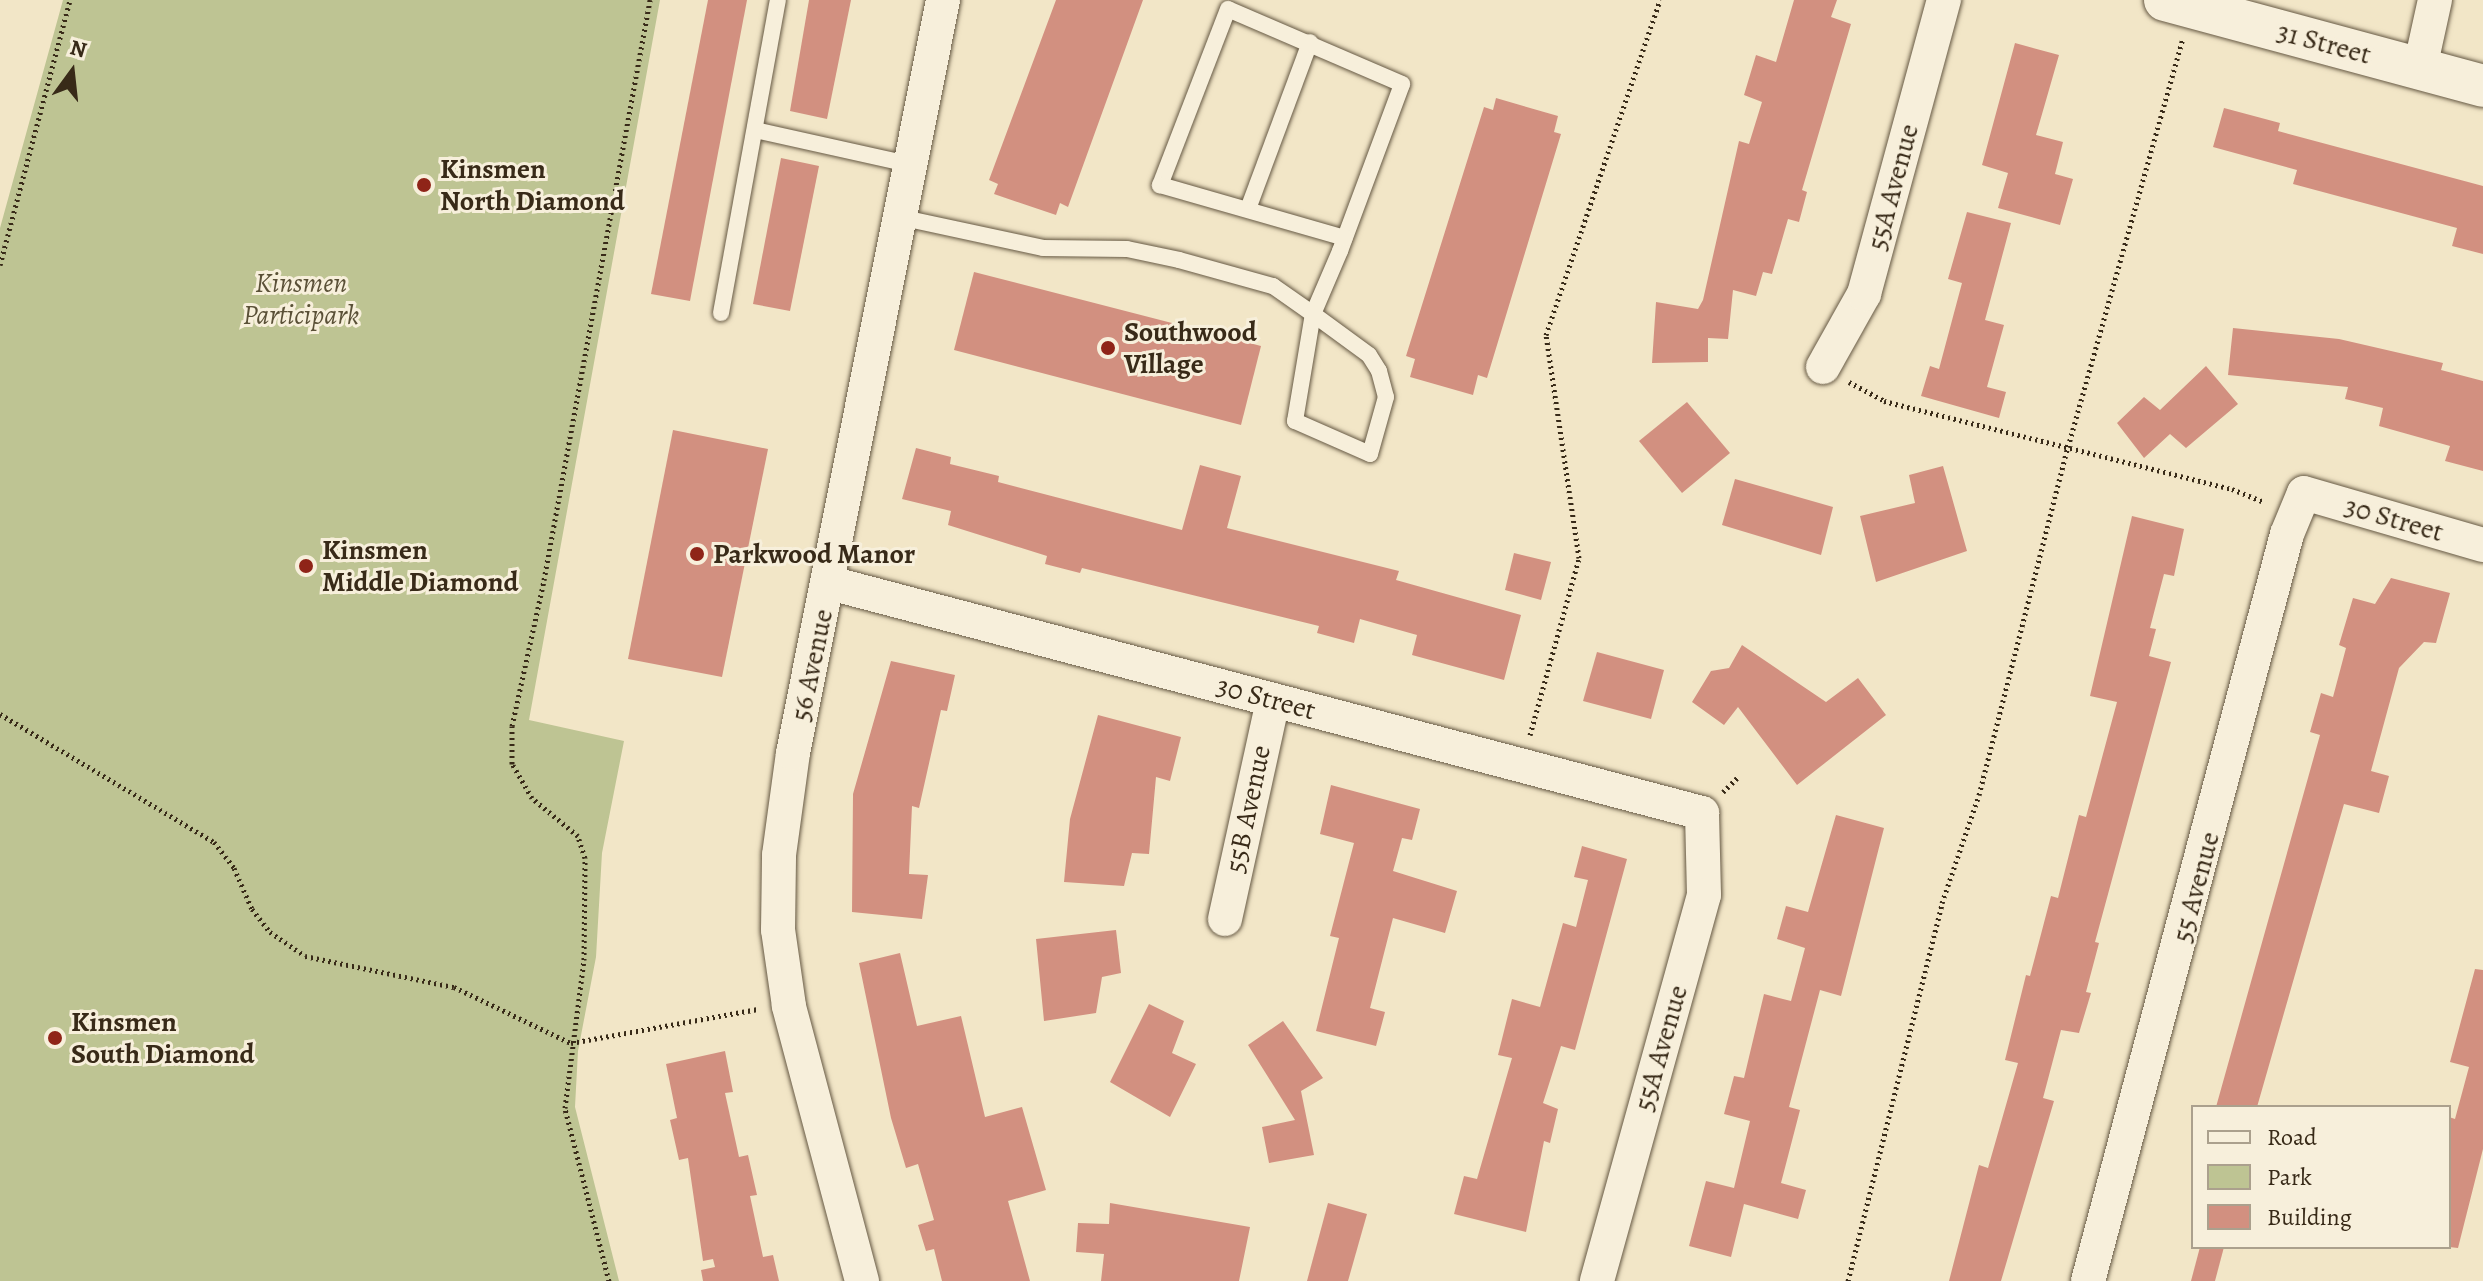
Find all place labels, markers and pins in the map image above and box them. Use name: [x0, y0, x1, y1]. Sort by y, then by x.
place label: Kinsmen North Diamond: [440, 152, 625, 218]
marker: Kinsmen North Diamond: [415, 176, 433, 194]
place label: Southwood Village: [1124, 315, 1257, 381]
marker: Southwood Village: [1099, 339, 1117, 357]
place label: Kinsmen Middle Diamond: [322, 533, 519, 599]
place label: Parkwood Manor: [713, 537, 915, 571]
marker: Parkwood Manor: [688, 545, 706, 563]
marker: Kinsmen Middle Diamond: [297, 557, 315, 575]
place label: Kinsmen South Diamond: [71, 1005, 254, 1071]
marker: Kinsmen South Diamond: [46, 1029, 64, 1047]

